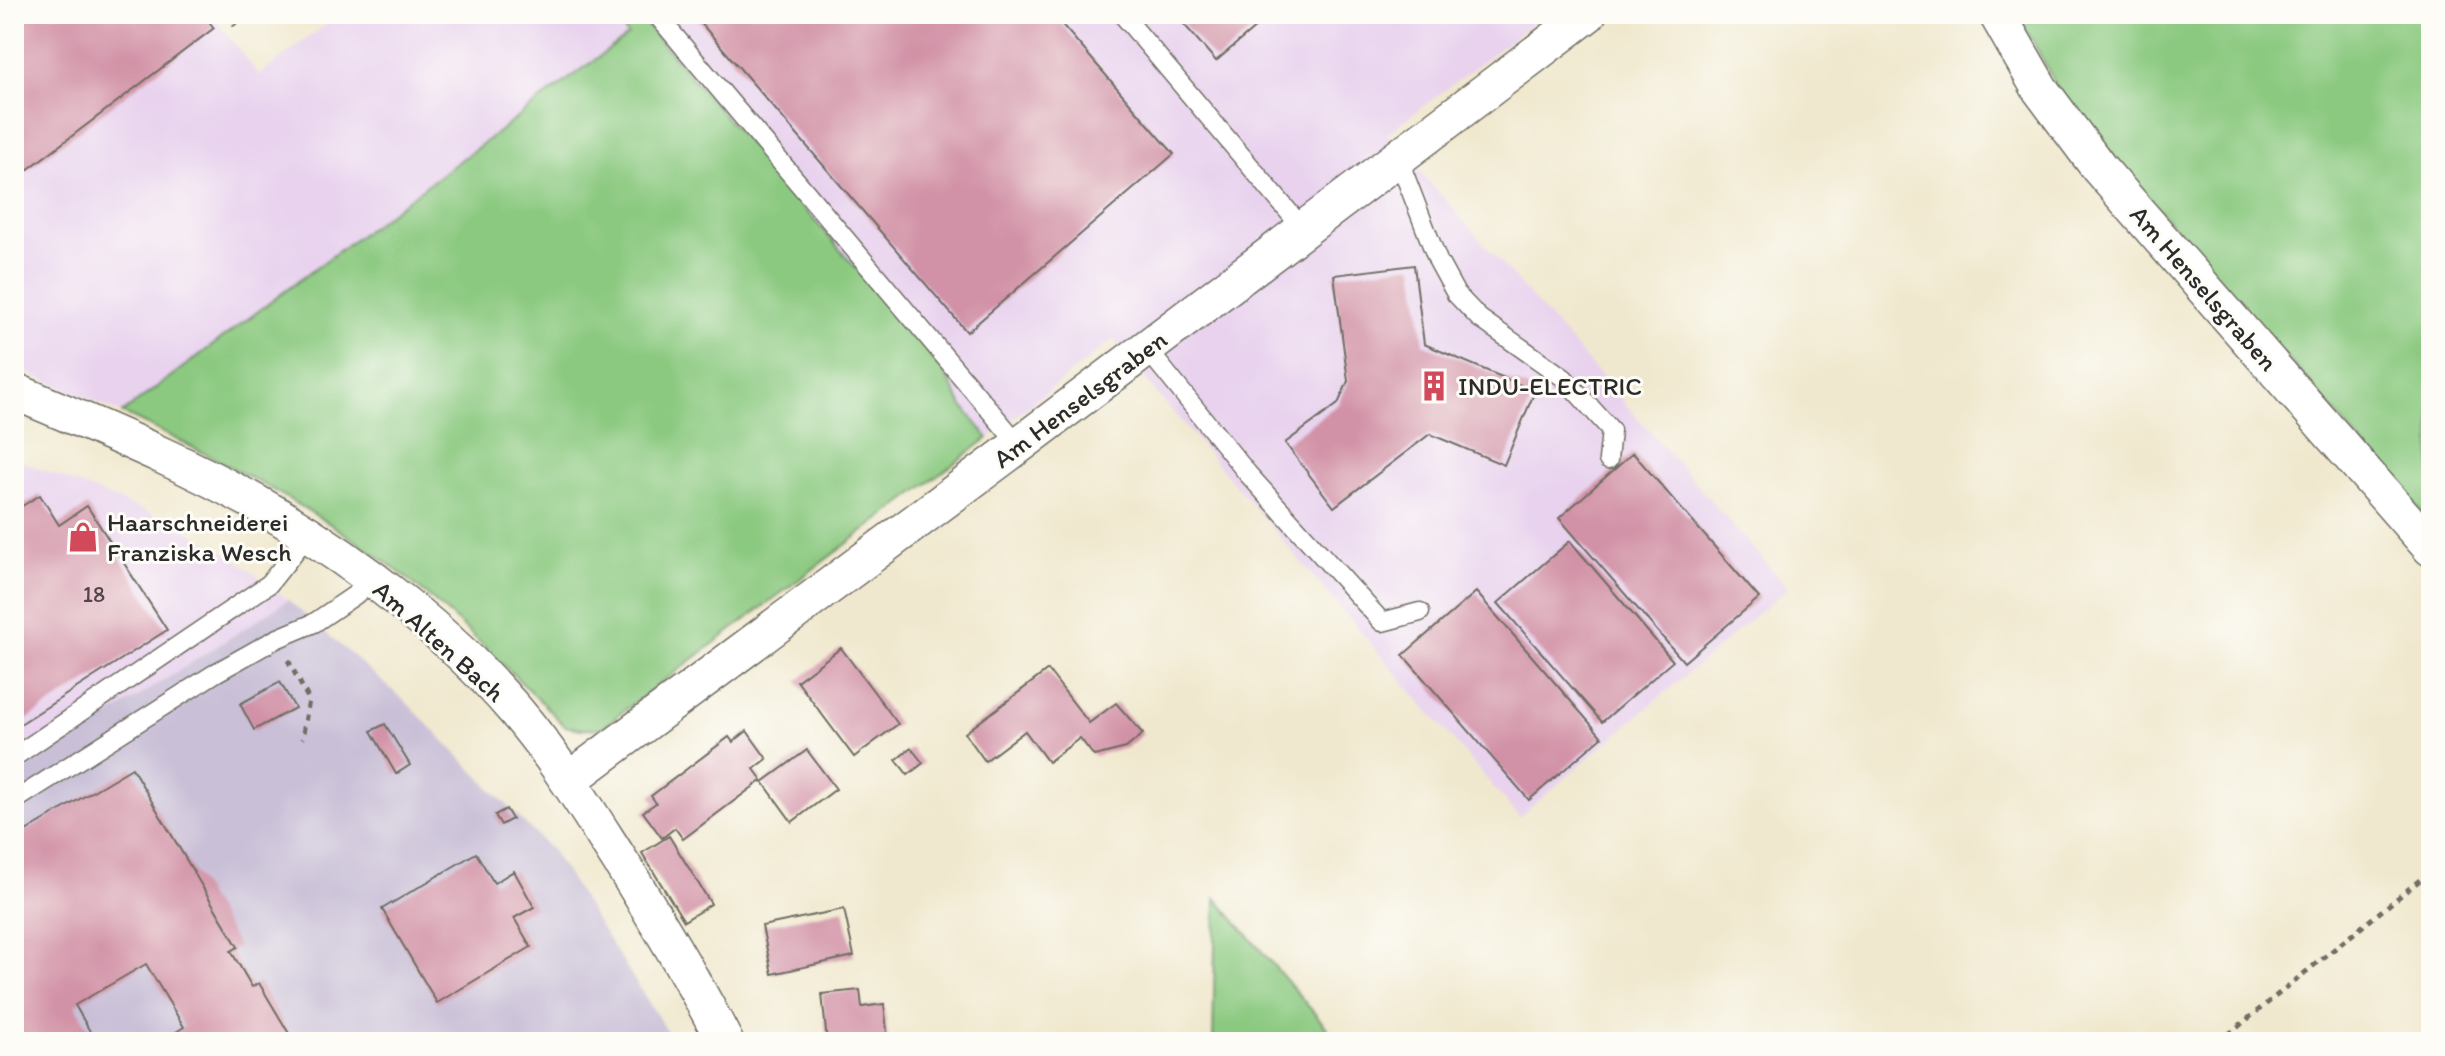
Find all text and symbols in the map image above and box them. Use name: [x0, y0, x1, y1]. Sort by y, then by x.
street label: Am Henselsgraben: [2123, 198, 2285, 378]
street label: Am Henselsgraben: [987, 323, 1173, 475]
building icon: INDU-ELECTRIC: [1417, 369, 1451, 403]
place label: INDU-ELECTRIC: [1458, 370, 1642, 402]
place label: Haarschneiderei Franziska Wesch: [107, 506, 292, 568]
shop icon: Haarschneiderei Franziska Wesch: [66, 520, 100, 554]
street label: Am Alten Bach: [366, 573, 512, 709]
house number: 18: [83, 581, 105, 608]

